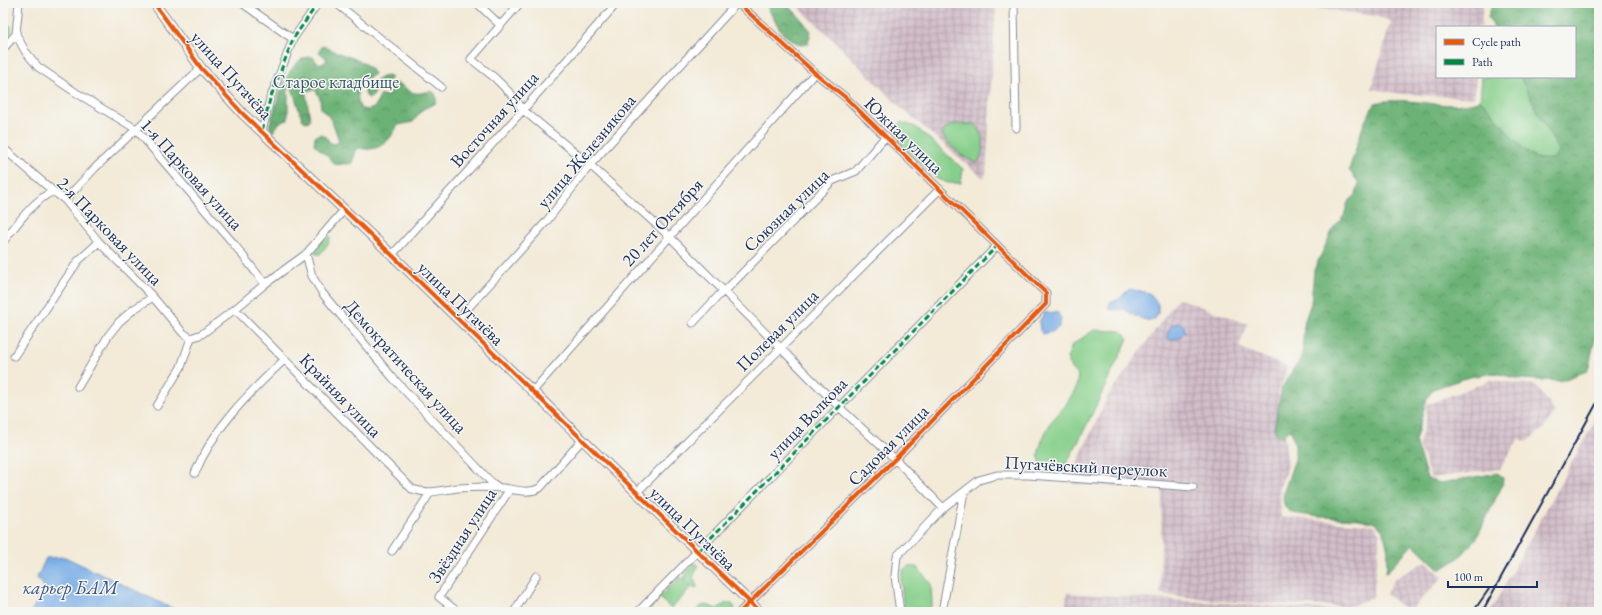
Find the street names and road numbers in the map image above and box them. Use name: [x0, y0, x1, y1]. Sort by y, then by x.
street label: улица Пугачёва: [186, 26, 278, 125]
street label: Восточная улица: [445, 66, 544, 172]
street label: улица Железнякова: [532, 89, 641, 213]
street label: Южная улица: [860, 92, 949, 179]
street label: 1-я Парковая улица: [136, 113, 249, 235]
street label: Союзная улица: [738, 163, 834, 257]
street label: 2-я Парковая улица: [52, 172, 168, 291]
street label: 20 лет Октября: [616, 173, 708, 271]
street label: улица Пугачёва: [413, 256, 510, 351]
street label: Полевая улица: [731, 283, 824, 376]
street label: Демократическая улица: [340, 294, 473, 438]
street label: Крайняя улица: [295, 348, 388, 443]
street label: улица Волкова: [762, 372, 852, 464]
street label: Садовая улица: [843, 399, 934, 490]
street label: Пугачёвский переулок: [1004, 450, 1168, 482]
street label: улица Пугачёва: [645, 481, 742, 576]
street label: Звёздная улица: [423, 482, 502, 587]

